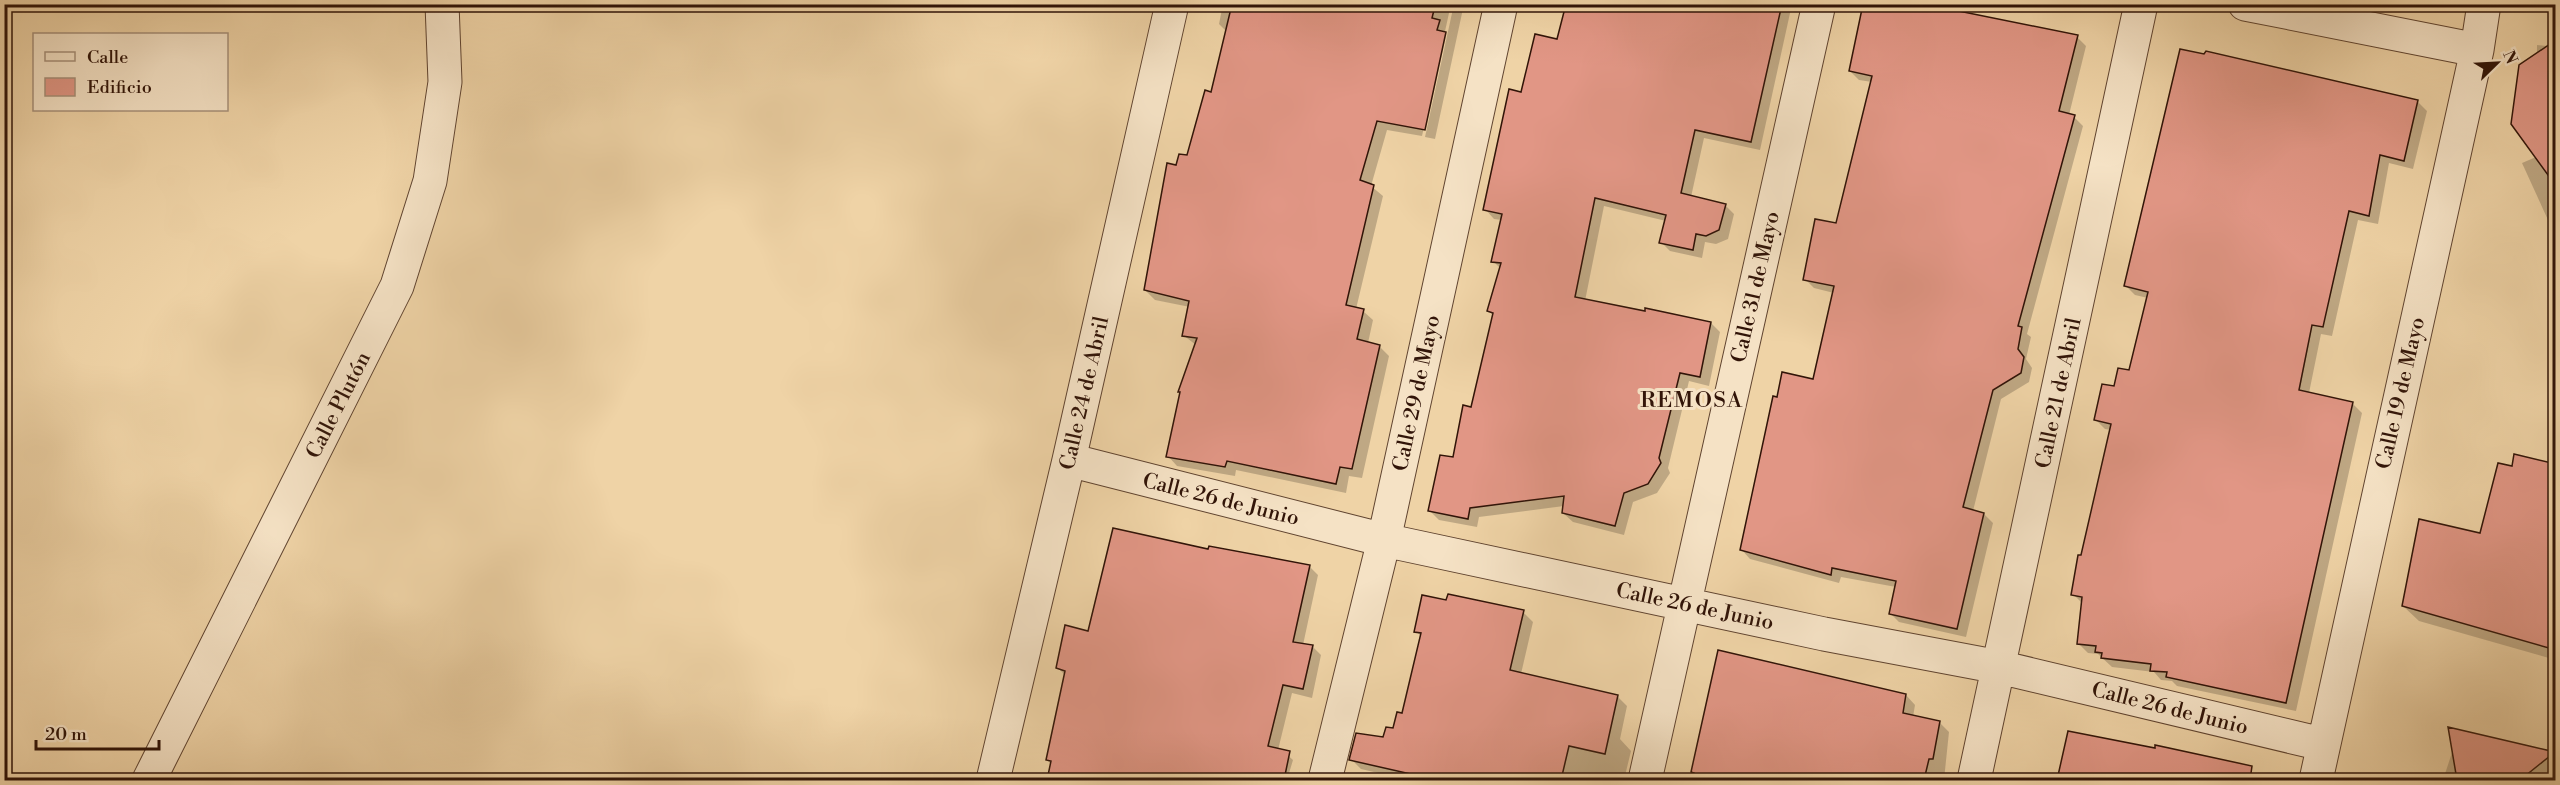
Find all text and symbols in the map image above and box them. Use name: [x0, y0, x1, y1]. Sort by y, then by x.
legend: [33, 33, 228, 111]
north arrow: [2467, 33, 2527, 93]
text: Calle: [87, 46, 128, 69]
text: N: [2498, 47, 2522, 67]
text: Edificio: [87, 76, 152, 99]
street label: Calle 31 de Mayo: [1726, 209, 1786, 365]
street label: Calle 29 de Mayo: [1388, 313, 1446, 474]
street label: Calle 24 de Abril: [1055, 314, 1115, 473]
street label: Calle 21 de Abril: [2030, 315, 2088, 471]
street label: Calle 19 de Mayo: [2371, 315, 2431, 472]
street label: Calle Plutón: [301, 347, 377, 463]
district label: REMOSA: [1640, 387, 1744, 414]
street label: Calle 26 de Junio: [1140, 468, 1302, 532]
street label: Calle 26 de Junio: [1614, 578, 1776, 636]
street label: Calle 26 de Junio: [2089, 677, 2251, 741]
scale bar: [36, 713, 159, 751]
text: 20 m: [45, 723, 87, 746]

